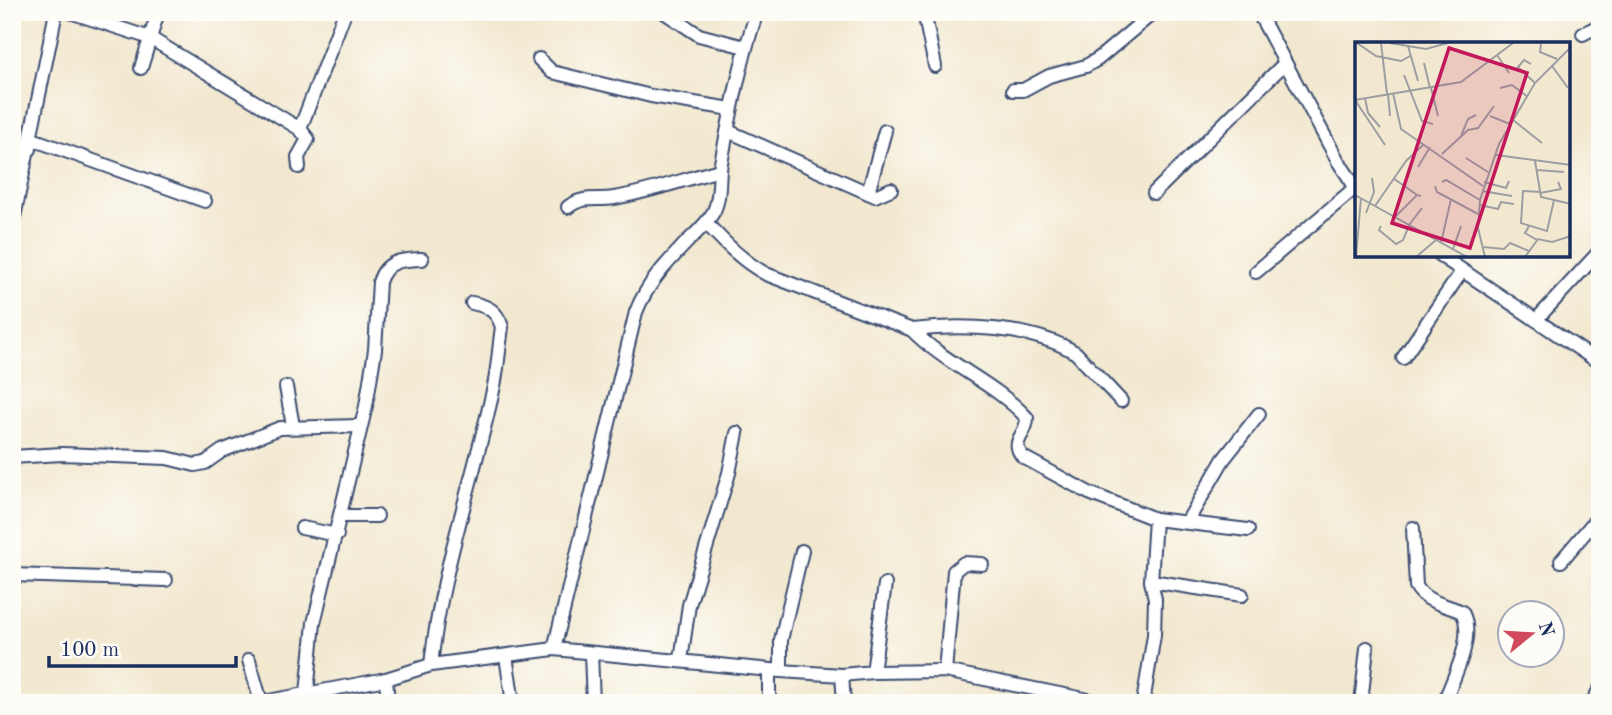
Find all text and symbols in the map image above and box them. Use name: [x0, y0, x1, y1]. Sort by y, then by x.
inset map: [1355, 42, 1570, 257]
north arrow: [1496, 600, 1566, 670]
text: N: [1534, 620, 1556, 640]
scale bar: [49, 624, 236, 668]
text: 100 m: [60, 640, 119, 661]

